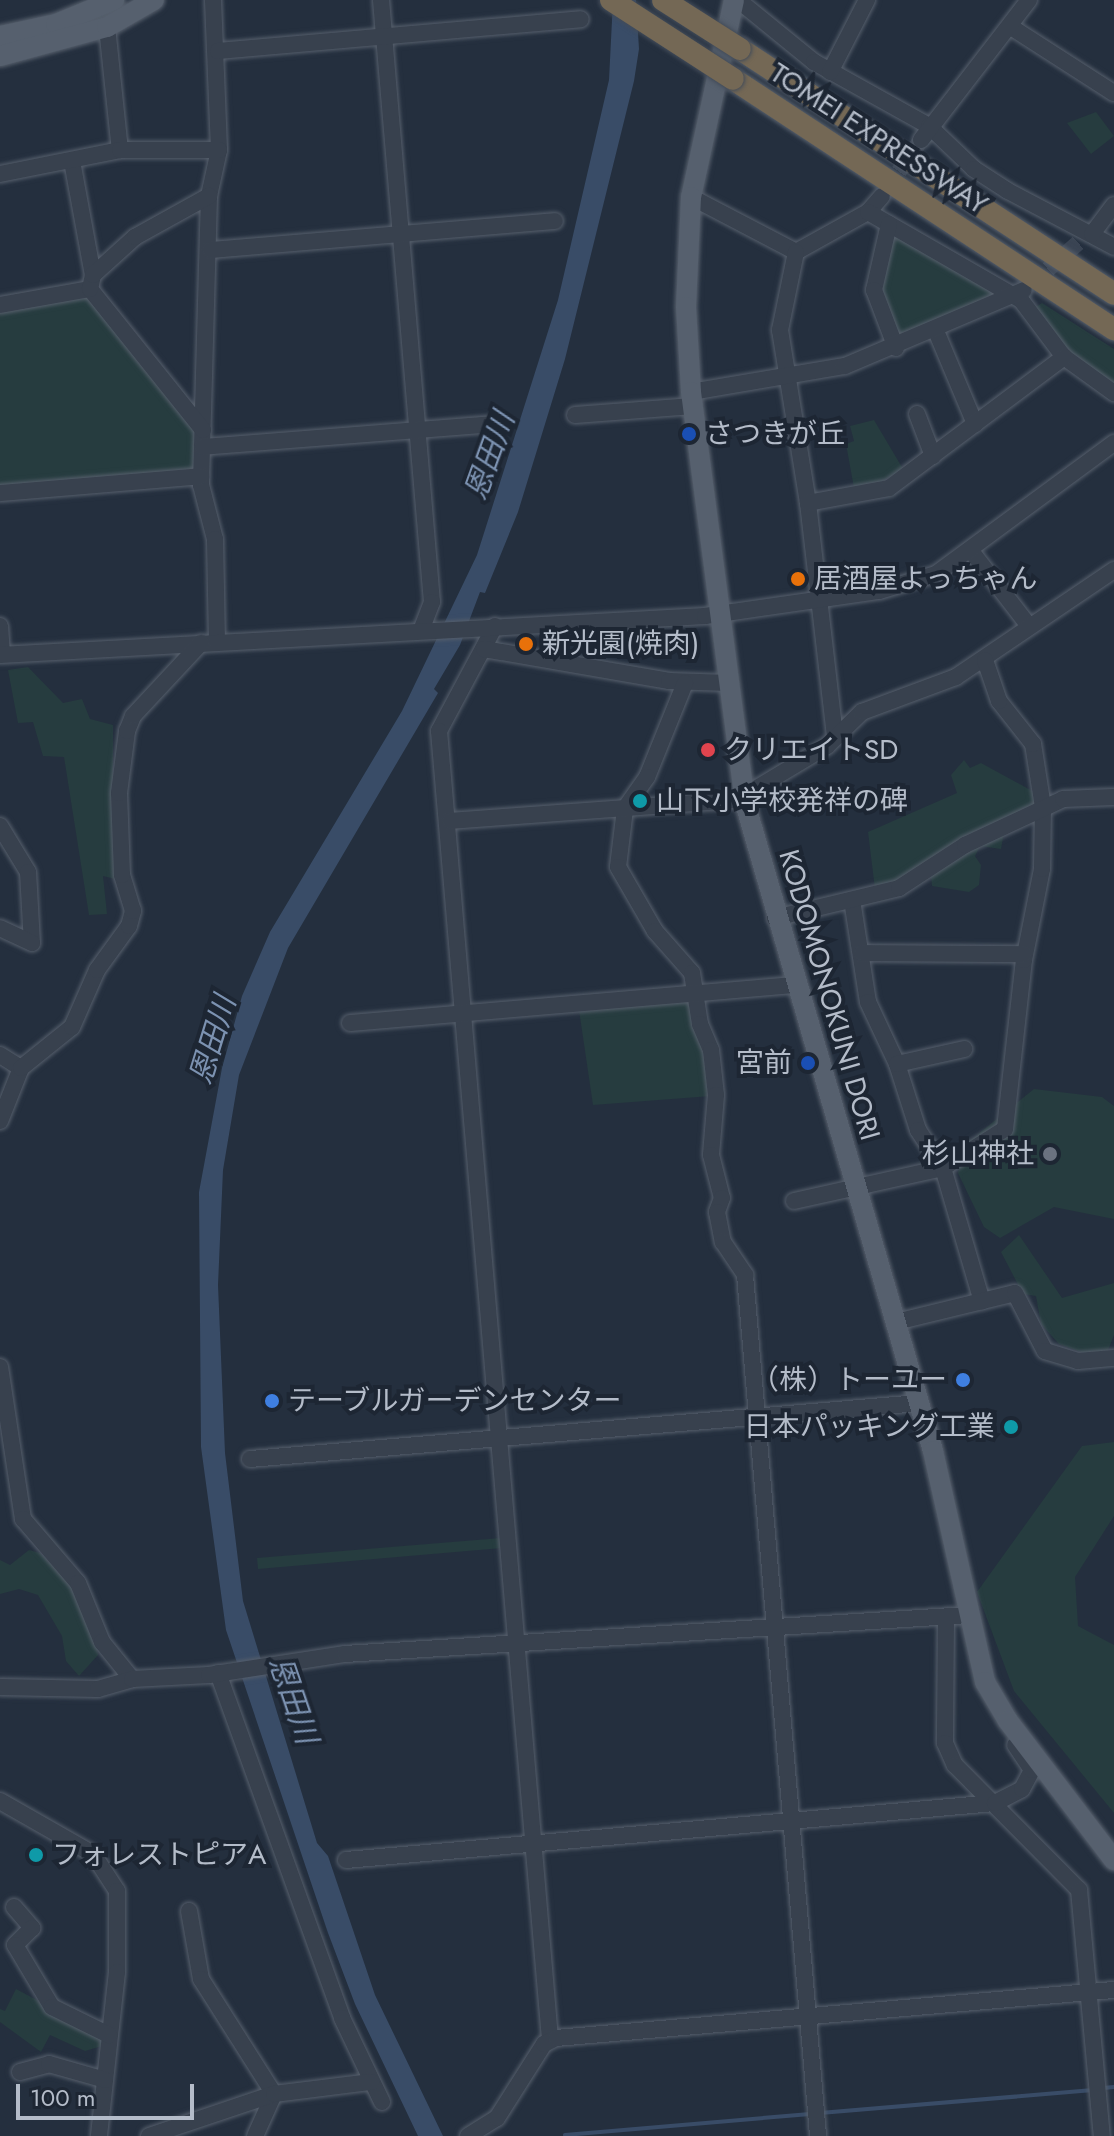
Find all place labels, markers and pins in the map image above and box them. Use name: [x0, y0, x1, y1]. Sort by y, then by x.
place label: さつきが丘: [705, 417, 845, 451]
marker: さつきが丘: [680, 425, 698, 443]
place label: 居酒屋よっちゃん: [814, 562, 1038, 596]
marker: 居酒屋よっちゃん: [789, 570, 807, 588]
place label: 新光園(焼肉): [542, 627, 699, 661]
marker: 新光園(焼肉): [517, 635, 535, 653]
place label: クリエイトSD: [724, 733, 898, 767]
marker: クリエイトSD: [699, 741, 717, 759]
place label: 山下小学校発祥の碑: [656, 784, 908, 818]
marker: 山下小学校発祥の碑: [631, 792, 649, 810]
place label: 宮前: [736, 1046, 792, 1080]
marker: 宮前: [799, 1054, 817, 1072]
place label: 杉山神社: [922, 1137, 1034, 1171]
marker: 杉山神社: [1041, 1145, 1059, 1163]
place label: （株）トーユー: [751, 1363, 947, 1397]
marker: （株）トーユー: [954, 1371, 972, 1389]
place label: テーブルガーデンセンター: [288, 1384, 624, 1418]
marker: テーブルガーデンセンター: [263, 1392, 281, 1410]
place label: 日本パッキング工業: [743, 1410, 995, 1444]
marker: 日本パッキング工業: [1002, 1418, 1020, 1436]
place label: フォレストピアA: [52, 1838, 266, 1872]
marker: フォレストピアA: [27, 1846, 45, 1864]

